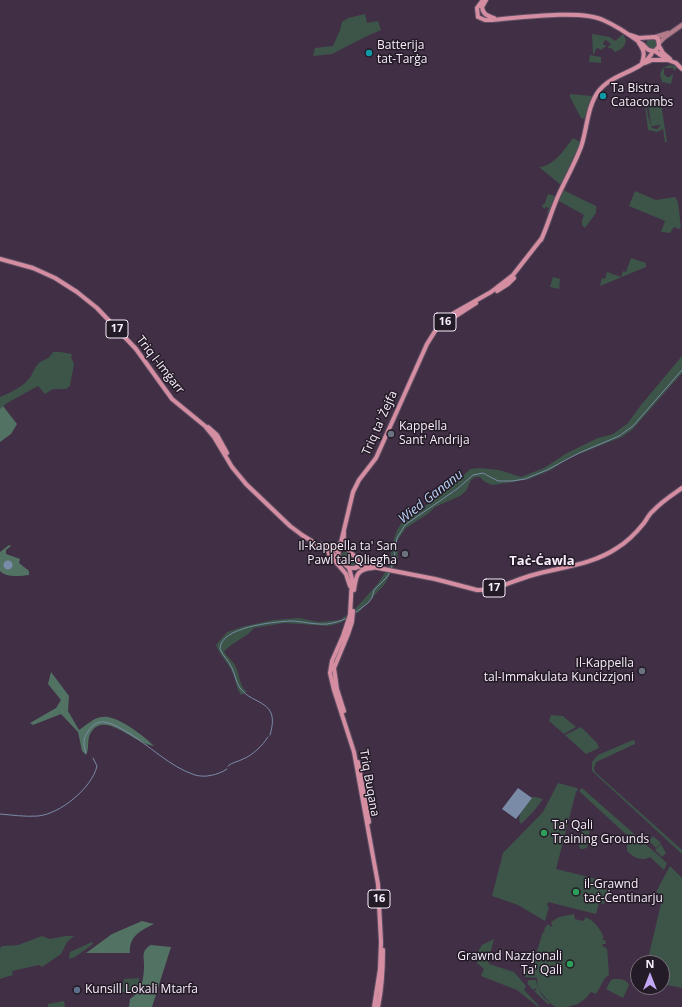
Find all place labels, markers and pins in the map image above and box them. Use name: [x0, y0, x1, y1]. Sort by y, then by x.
place label: Batterija tat-Tarġa: [377, 39, 427, 67]
marker: Batterija tat-Tarġa: [364, 48, 374, 58]
place label: Ta Bistra Catacombs: [611, 82, 673, 110]
marker: Ta Bistra Catacombs: [598, 91, 608, 101]
place label: Kappella Sant' Andrija: [399, 420, 470, 448]
marker: Kappella Sant' Andrija: [386, 429, 396, 439]
place label: Il-Kappella ta' San Pawl tal-Qliegħa: [298, 540, 397, 568]
marker: Il-Kappella ta' San Pawl tal-Qliegħa: [400, 549, 410, 559]
place label: Il-Kappella tal-Immakulata Kunċizzjoni: [484, 657, 634, 685]
marker: Il-Kappella tal-Immakulata Kunċizzjoni: [637, 666, 647, 676]
place label: Ta' Qali Training Grounds: [552, 819, 649, 847]
marker: Ta' Qali Training Grounds: [539, 828, 549, 838]
place label: il-Grawnd taċ-Ċentinarju: [584, 878, 663, 906]
marker: il-Grawnd taċ-Ċentinarju: [571, 887, 581, 897]
place label: Grawnd Nazzjonali Ta' Qali: [457, 950, 562, 978]
marker: Grawnd Nazzjonali Ta' Qali: [565, 959, 575, 969]
place label: Kunsill Lokali Mtarfa: [85, 983, 198, 997]
marker: Kunsill Lokali Mtarfa: [72, 985, 82, 995]

